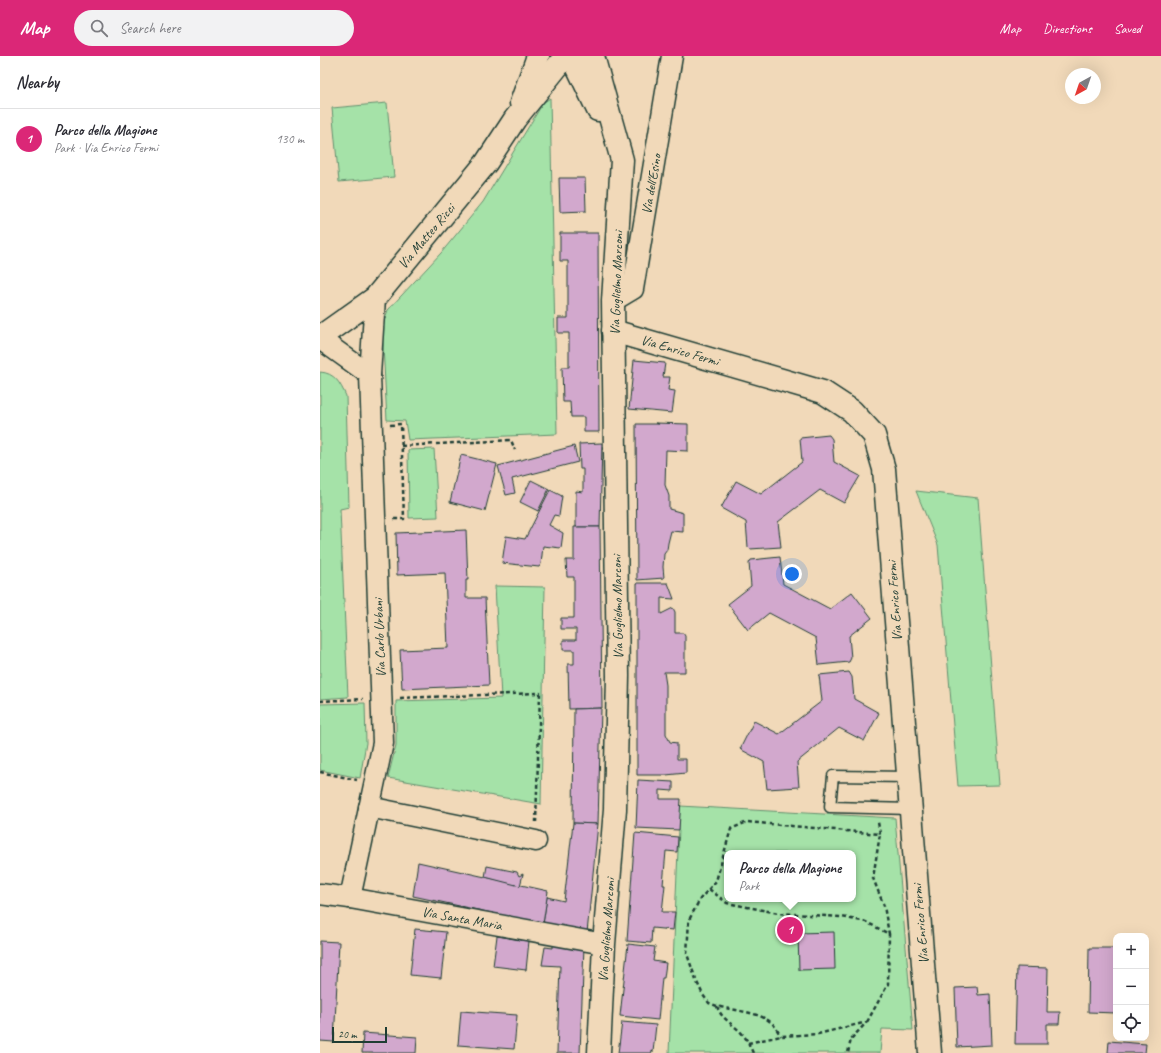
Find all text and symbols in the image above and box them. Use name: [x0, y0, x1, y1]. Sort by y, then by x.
search box: [74, 10, 354, 46]
text: Map: [20, 16, 50, 40]
icon: search: [88, 17, 110, 39]
text: Search here: [120, 19, 181, 38]
text: Map: [1000, 20, 1021, 37]
text: Directions: [1043, 20, 1092, 37]
text: Saved: [1114, 20, 1141, 37]
north arrow: [1065, 68, 1101, 104]
text: Nearby: [16, 72, 59, 93]
text: Parco della Magione: [54, 121, 156, 140]
text: 1: [26, 131, 32, 147]
text: 130 m: [276, 131, 304, 147]
text: Park · Via Enrico Fermi: [54, 140, 158, 156]
street label: Via dell'Esino: [638, 151, 666, 216]
street label: Via Matteo Ricci: [394, 199, 460, 272]
street label: Via Guglielmo Marconi: [606, 228, 627, 335]
street label: Via Enrico Fermi: [639, 331, 723, 370]
street label: Via Guglielmo Marconi: [608, 552, 627, 659]
street label: Via Enrico Fermi: [883, 558, 906, 642]
your location: [782, 564, 802, 584]
street label: Via Carlo Urbani: [370, 596, 389, 678]
popup: [724, 850, 856, 902]
text: Parco della Magione: [739, 859, 841, 878]
street label: Via Guglielmo Marconi: [594, 875, 619, 983]
text: Park: [739, 878, 759, 894]
street label: Via Enrico Fermi: [908, 881, 932, 965]
street label: Via Santa Maria: [421, 903, 504, 934]
pin: 1: [777, 915, 803, 945]
map controls: [1113, 933, 1149, 1041]
button: +: [1113, 933, 1149, 969]
button: −: [1113, 969, 1149, 1005]
button: locate: [1113, 1005, 1149, 1041]
scale bar: [332, 1025, 387, 1044]
text: 20 m: [338, 1027, 357, 1041]

